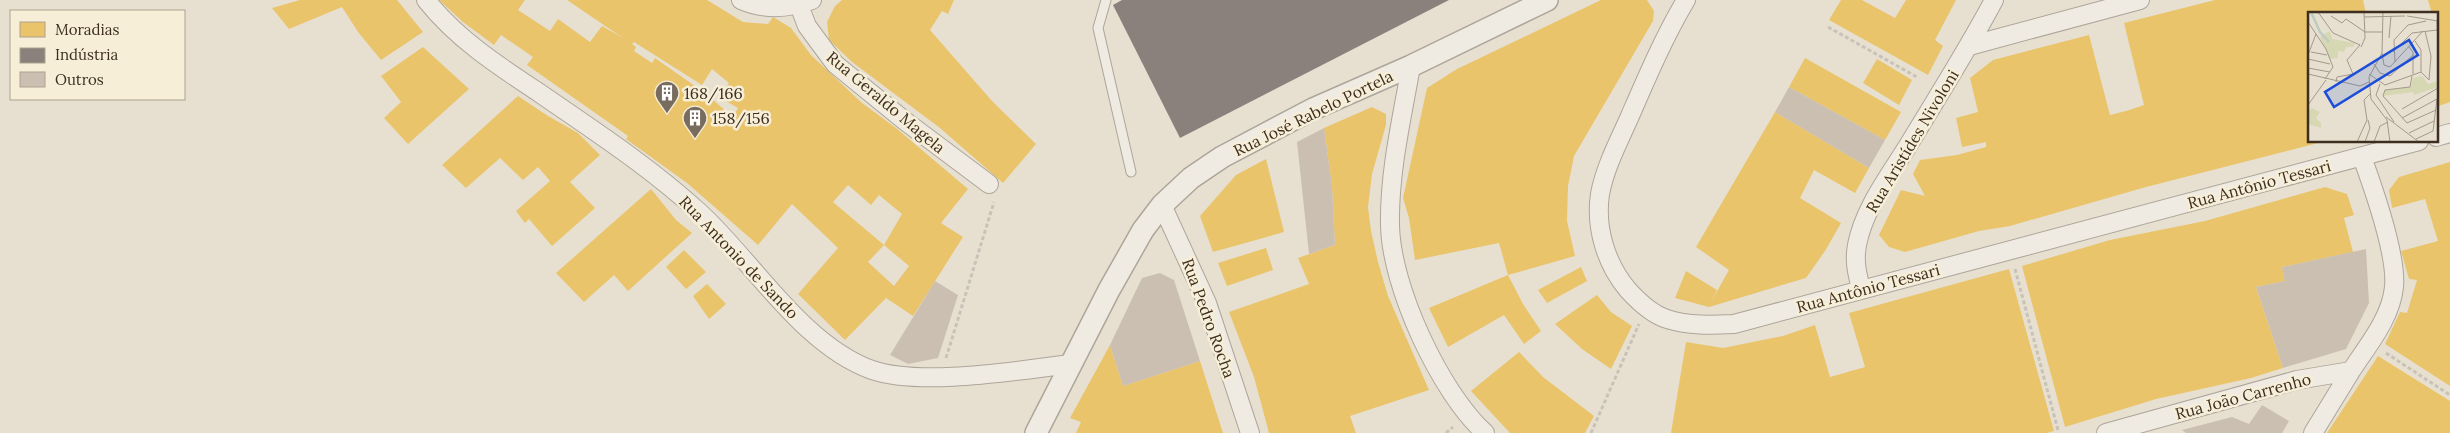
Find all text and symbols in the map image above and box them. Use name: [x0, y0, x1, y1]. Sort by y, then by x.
legend: [10, 10, 185, 100]
inset map: [2308, 12, 2438, 142]
text: Moradias: [55, 20, 119, 39]
text: Indústria: [55, 45, 118, 64]
street label: Rua Geraldo Magela: [823, 47, 949, 157]
street label: Rua José Rabelo Portela: [1230, 66, 1396, 160]
street label: Rua Aristídes Nivoloni: [1861, 66, 1963, 216]
text: Outros: [55, 70, 104, 89]
building icon: 168/166: [654, 80, 680, 114]
place label: 168/166: [684, 83, 743, 104]
building icon: 158/156: [682, 105, 708, 139]
place label: 158/156: [712, 108, 770, 129]
street label: Rua Antônio Tessari: [2185, 155, 2333, 213]
street label: Rua Antonio de Sando: [675, 191, 803, 323]
street label: Rua Pedro Rocha: [1178, 255, 1240, 381]
street label: Rua Antônio Tessari: [1794, 259, 1942, 317]
street label: Rua João Carrenho: [2173, 368, 2313, 424]

